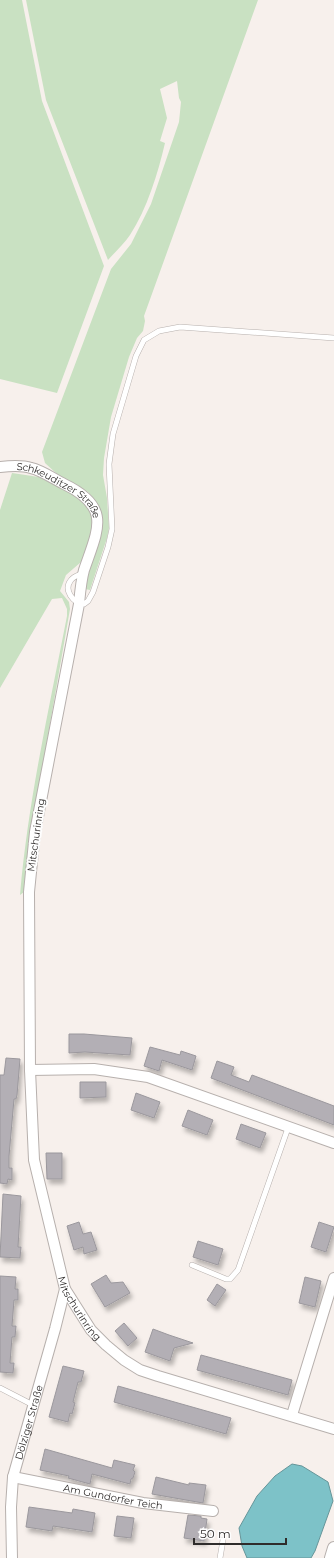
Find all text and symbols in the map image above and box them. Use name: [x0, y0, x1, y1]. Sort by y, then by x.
street label: Schkeuditzer Straße: [16, 459, 104, 519]
street label: Mitschurinring: [24, 798, 48, 872]
street label: Mitschurinring: [56, 1275, 104, 1343]
street label: Dölziger Straße: [12, 1383, 45, 1461]
street label: Am Gundorfer Teich: [62, 1481, 164, 1512]
scale bar: [194, 1520, 286, 1546]
text: 50 m: [200, 1526, 231, 1541]

